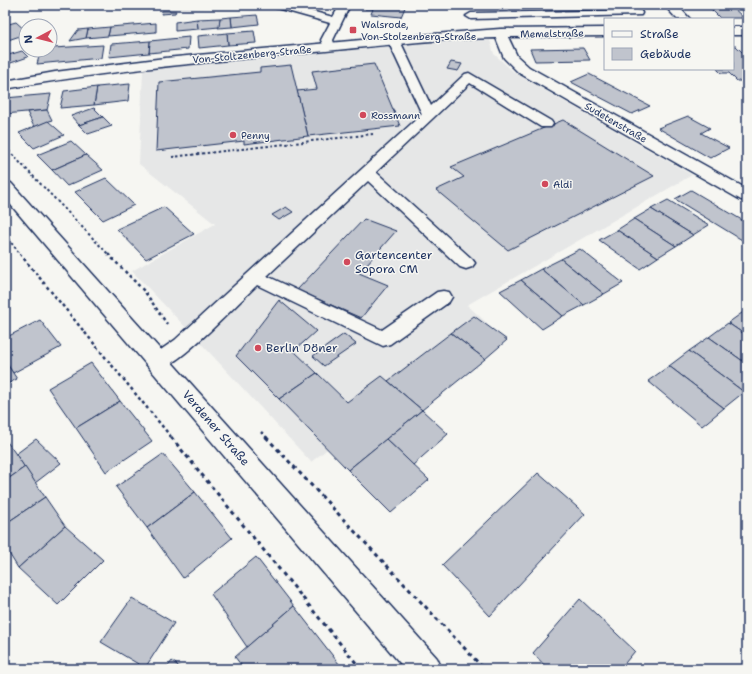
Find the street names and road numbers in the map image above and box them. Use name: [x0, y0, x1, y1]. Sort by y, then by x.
street label: Memelstraße: [520, 26, 584, 41]
street label: Von-Stoltzenberg-Straße: [192, 43, 313, 66]
street label: Sudetenstraße: [582, 99, 650, 146]
street label: Verdener Straße: [179, 387, 253, 469]

